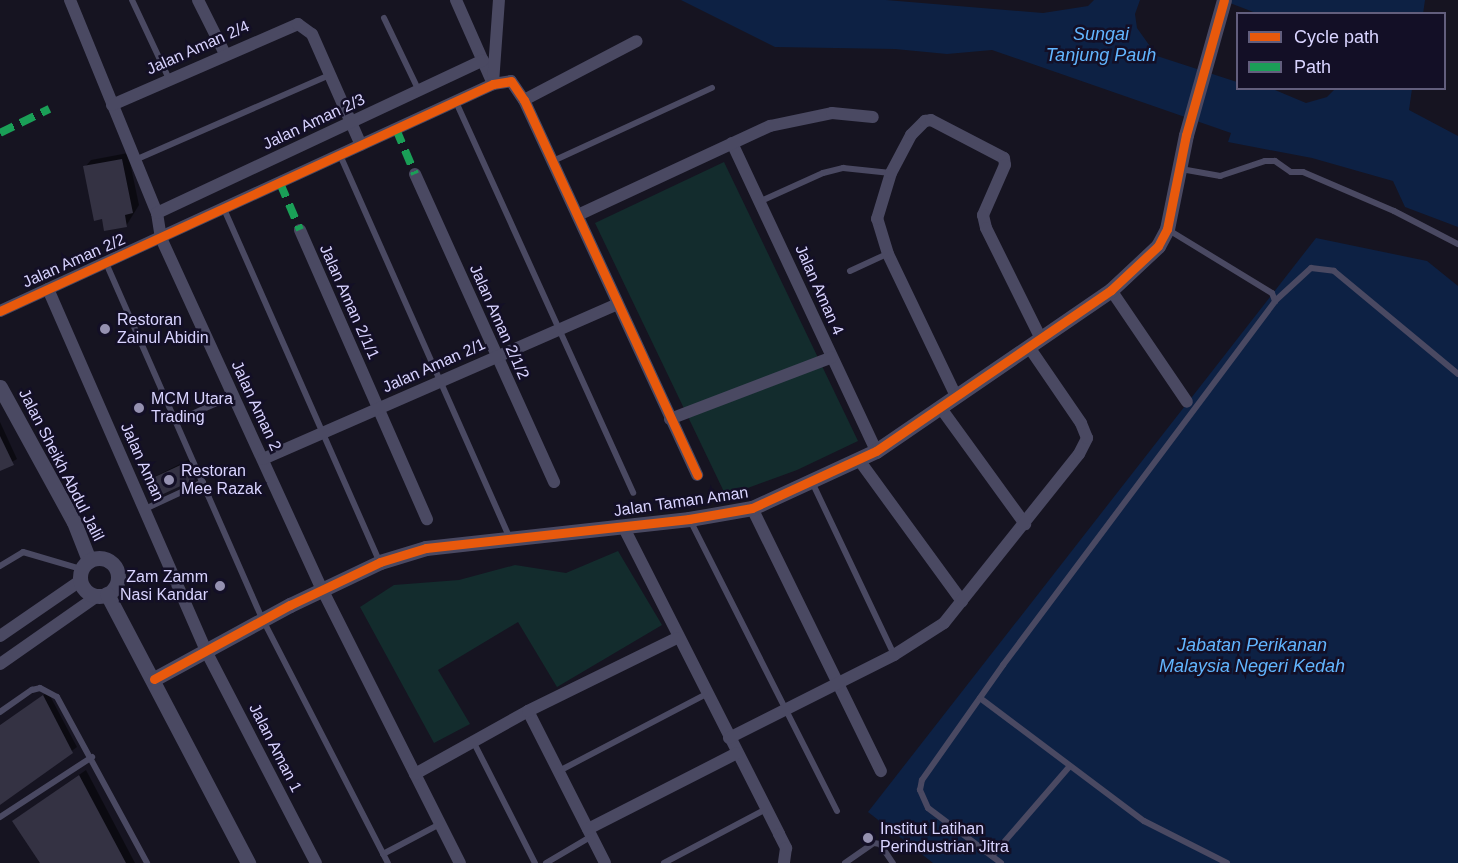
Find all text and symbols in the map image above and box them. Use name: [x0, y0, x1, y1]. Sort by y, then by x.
legend: [1236, 12, 1446, 90]
street label: Jalan Aman 2/4: [143, 17, 253, 79]
water label: Sungai Tanjung Pauh: [1046, 24, 1156, 66]
text: Cycle path: [1294, 27, 1379, 47]
text: Path: [1294, 57, 1331, 77]
street label: Jalan Aman 2/3: [260, 90, 368, 154]
street label: Jalan Aman 2/2: [19, 230, 129, 292]
street label: Jalan Aman 2/1/1: [315, 241, 383, 363]
street label: Jalan Aman 4: [790, 241, 848, 339]
street label: Jalan Aman 2/1/2: [465, 261, 533, 383]
place label: Restoran Zainul Abidin: [117, 310, 210, 348]
marker: Restoran Zainul Abidin: [98, 322, 112, 336]
street label: Jalan Aman 2/1: [379, 335, 489, 397]
street label: Jalan Aman 2: [227, 358, 285, 454]
street label: Jalan Sheikh Abdul Jalil: [14, 385, 108, 545]
place label: MCM Utara Trading: [151, 389, 233, 427]
marker: MCM Utara Trading: [132, 401, 146, 415]
street label: Jalan Aman: [116, 420, 168, 504]
place label: Restoran Mee Razak: [181, 461, 262, 499]
marker: Restoran Mee Razak: [162, 473, 176, 487]
street label: Jalan Taman Aman: [612, 483, 750, 521]
place label: Zam Zamm Nasi Kandar: [120, 567, 208, 605]
marker: Zam Zamm Nasi Kandar: [213, 579, 227, 593]
water label: Jabatan Perikanan Malaysia Negeri Kedah: [1159, 635, 1345, 678]
street label: Jalan Aman 1: [244, 700, 306, 796]
place label: Institut Latihan Perindustrian Jitra: [880, 819, 1009, 857]
marker: Institut Latihan Perindustrian Jitra: [861, 831, 875, 845]

